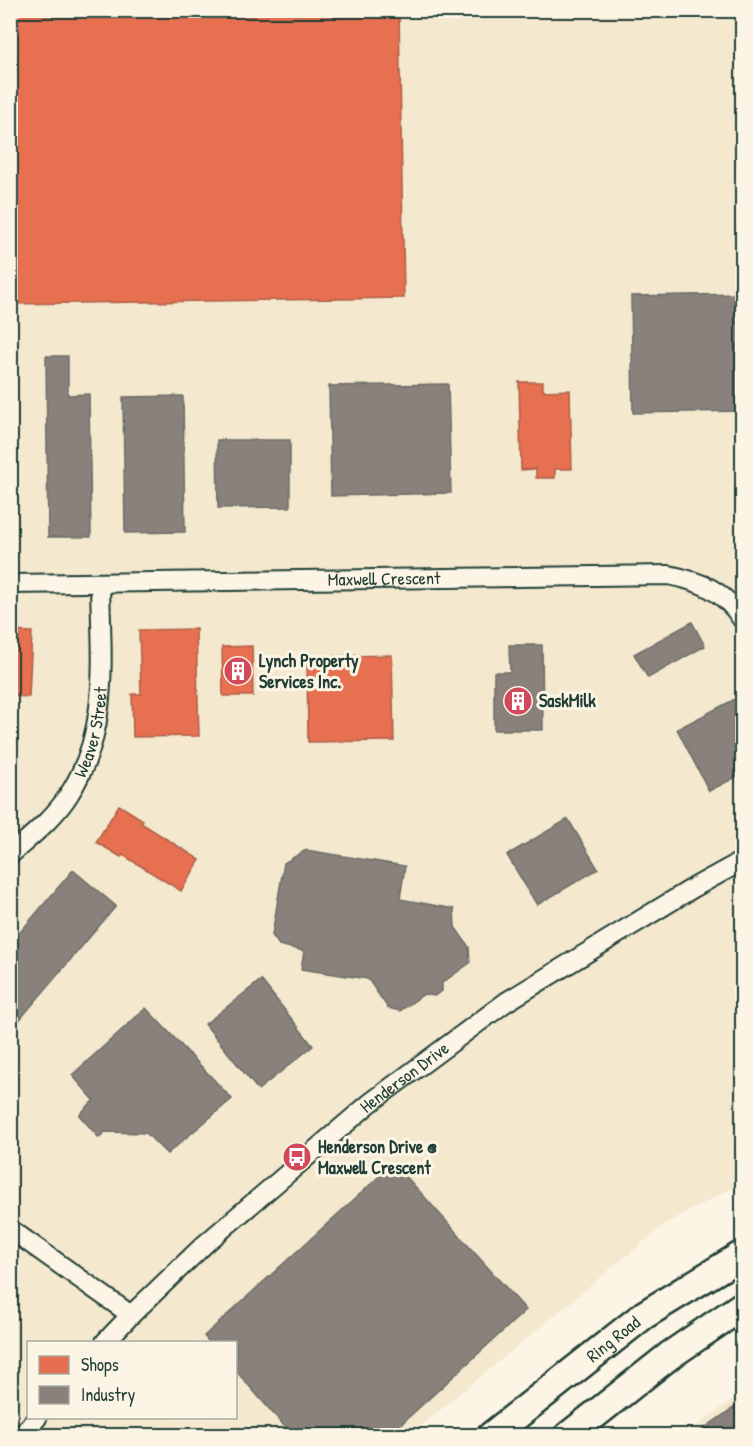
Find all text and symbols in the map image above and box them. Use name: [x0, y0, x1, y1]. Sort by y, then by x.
street label: Maxwell Crescent: [327, 565, 441, 592]
place label: Lynch Property Services Inc.: [259, 648, 359, 694]
building icon: Lynch Property Services Inc.: [222, 655, 254, 687]
street label: Weaver Street: [68, 685, 113, 781]
building icon: SaskMilk: [502, 685, 534, 717]
place label: SaskMilk: [539, 688, 596, 713]
street label: Henderson Drive: [354, 1036, 454, 1118]
place label: Henderson Drive @ Maxwell Crescent: [318, 1134, 437, 1180]
bus stop icon: Henderson Drive @ Maxwell Crescent: [281, 1141, 313, 1173]
street label: Ring Road: [581, 1310, 645, 1368]
legend: [27, 1341, 237, 1419]
text: Shops: [81, 1352, 119, 1377]
text: Industry: [81, 1382, 136, 1407]

